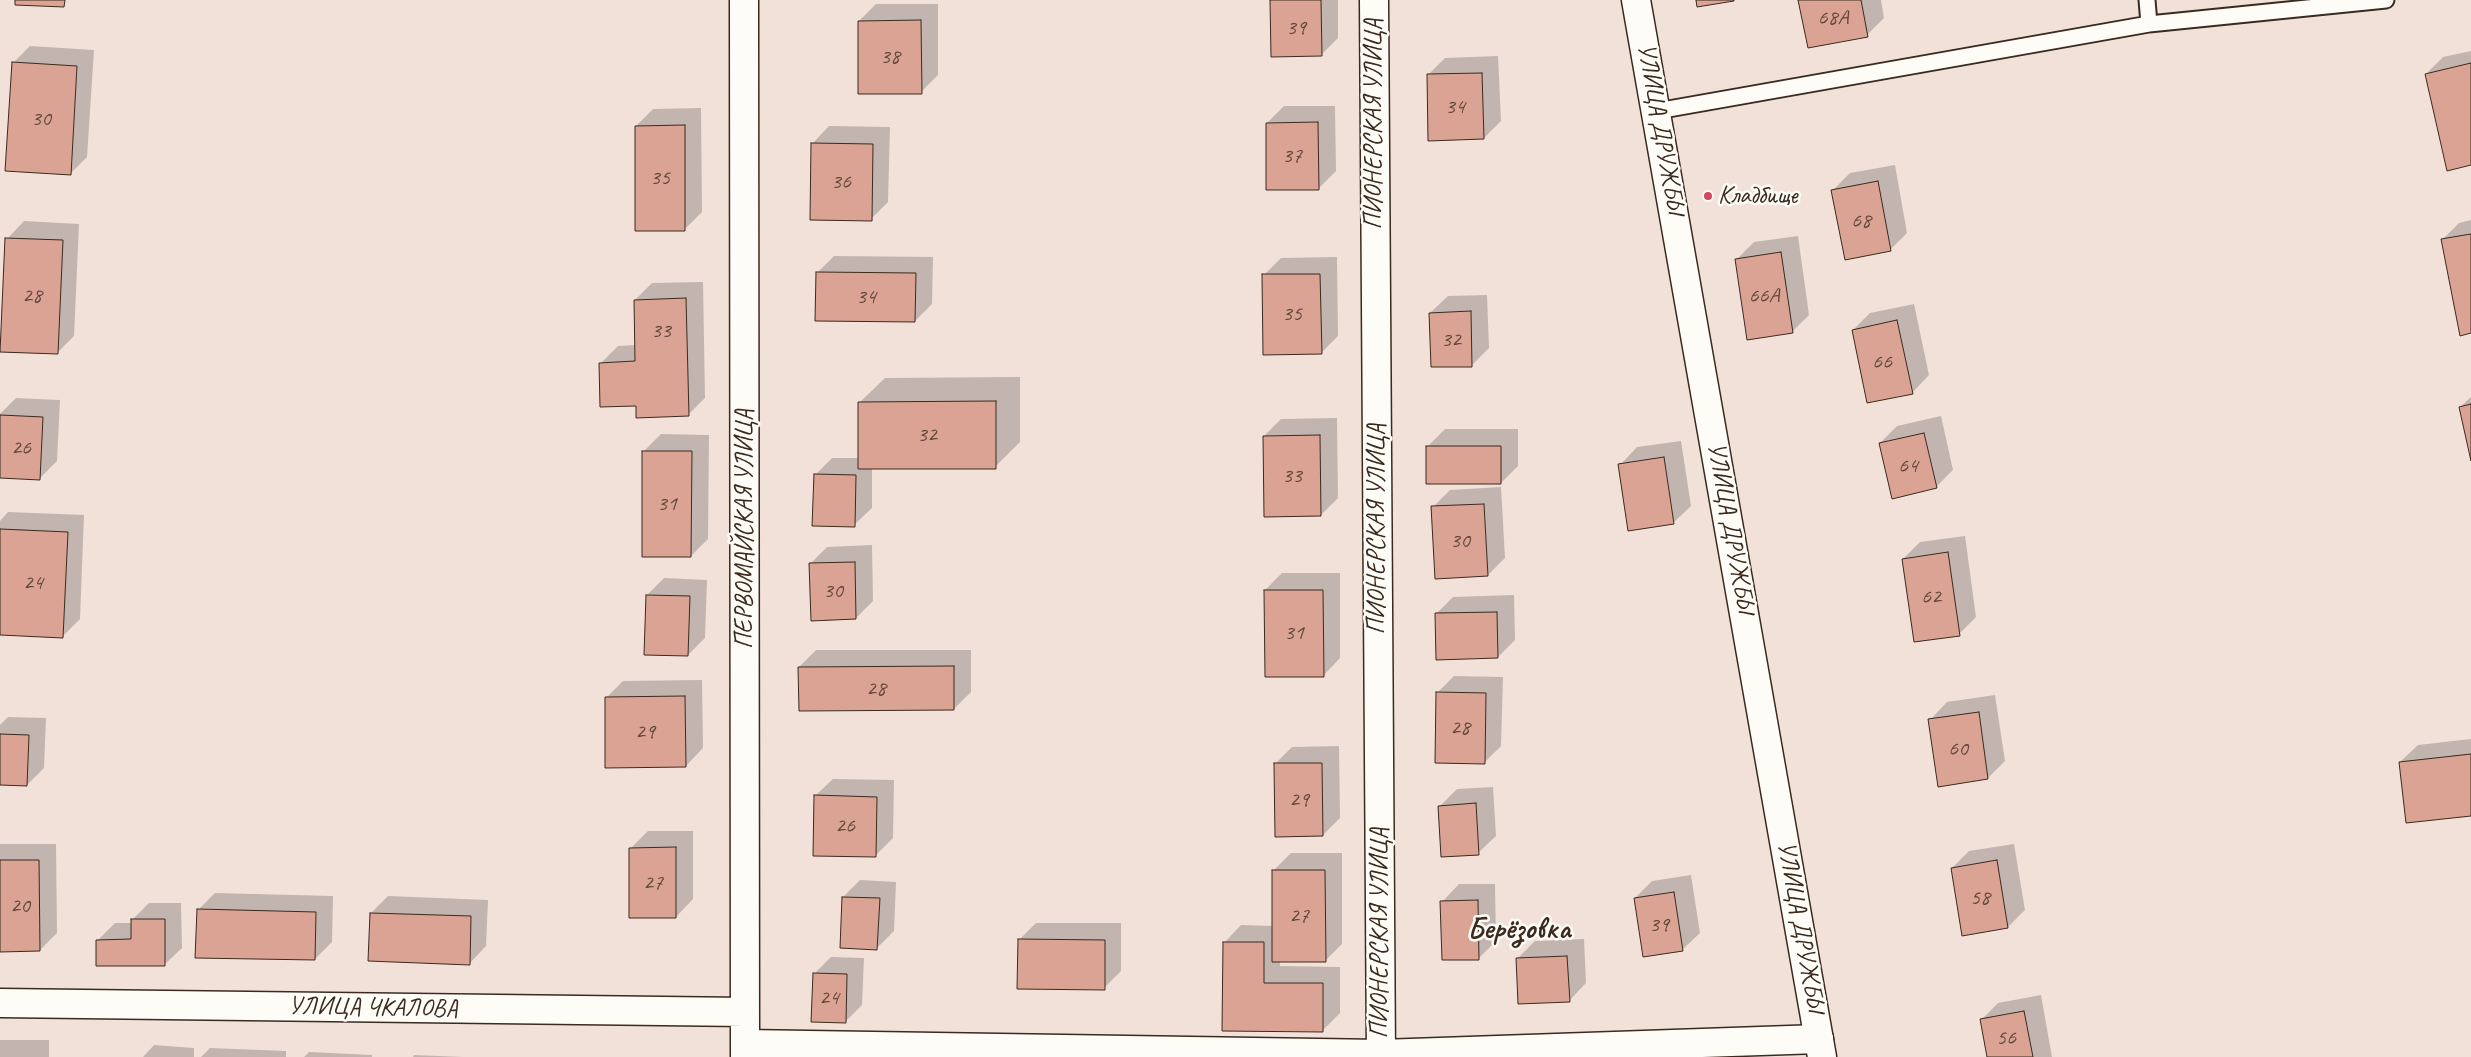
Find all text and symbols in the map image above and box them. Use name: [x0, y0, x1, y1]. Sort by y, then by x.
house number: 68А: [1818, 5, 1848, 31]
house number: 39: [1286, 15, 1306, 41]
street label: ПИОНЕРСКАЯ УЛИЦА: [1359, 19, 1389, 229]
street label: УЛИЦА ДРУЖБЫ: [1630, 41, 1690, 217]
house number: 38: [880, 44, 900, 70]
house number: 34: [1445, 94, 1465, 120]
house number: 30: [31, 106, 51, 132]
house number: 37: [1282, 143, 1302, 169]
house number: 35: [650, 165, 670, 191]
house number: 36: [831, 169, 851, 195]
place label: Кладбище: [1718, 181, 1797, 211]
marker: Кладбище: [1702, 190, 1714, 202]
house number: 68: [1851, 208, 1871, 234]
house number: 28: [22, 283, 42, 309]
house number: 66А: [1749, 283, 1779, 309]
house number: 34: [856, 284, 876, 310]
house number: 35: [1282, 301, 1302, 327]
house number: 33: [651, 318, 671, 344]
house number: 32: [1441, 327, 1461, 353]
house number: 66: [1872, 349, 1892, 375]
street label: ПЕРВОМАЙСКАЯ УЛИЦА: [730, 409, 760, 649]
house number: 32: [917, 422, 937, 448]
street label: ПИОНЕРСКАЯ УЛИЦА: [1362, 424, 1392, 634]
house number: 26: [11, 435, 31, 461]
street label: УЛИЦА ДРУЖБЫ: [1700, 440, 1760, 616]
house number: 64: [1898, 453, 1918, 479]
house number: 33: [1282, 463, 1302, 489]
house number: 31: [657, 491, 677, 517]
house number: 30: [1450, 528, 1470, 554]
house number: 24: [23, 570, 43, 596]
house number: 30: [823, 578, 843, 604]
house number: 62: [1921, 584, 1941, 610]
house number: 31: [1284, 620, 1304, 646]
house number: 28: [866, 676, 886, 702]
house number: 28: [1450, 715, 1470, 741]
house number: 29: [635, 719, 655, 745]
house number: 60: [1948, 736, 1968, 762]
house number: 29: [1289, 787, 1309, 813]
house number: 26: [835, 813, 855, 839]
street label: ПИОНЕРСКАЯ УЛИЦА: [1365, 828, 1395, 1038]
street label: УЛИЦА ДРУЖБЫ: [1770, 839, 1830, 1015]
house number: 27: [643, 870, 663, 896]
house number: 58: [1970, 885, 1990, 911]
house number: 20: [10, 893, 30, 919]
house number: 27: [1289, 903, 1309, 929]
district label: Берёзовка: [1467, 912, 1571, 948]
house number: 39: [1649, 912, 1669, 938]
house number: 24: [819, 985, 839, 1011]
street label: УЛИЦА ЧКАЛОВА: [288, 992, 458, 1024]
house number: 56: [1996, 1025, 2016, 1051]

